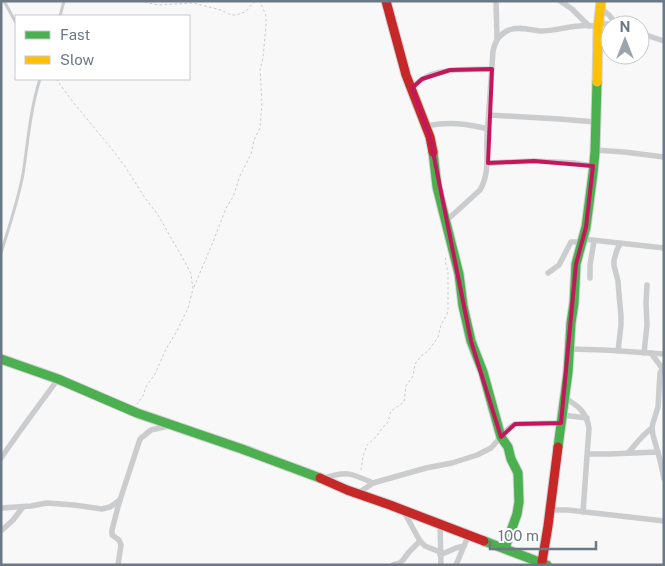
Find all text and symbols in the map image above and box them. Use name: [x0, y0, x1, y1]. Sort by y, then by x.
legend: [15, 15, 190, 80]
north arrow: [600, 15, 650, 65]
text: N: [620, 19, 630, 35]
text: Fast: [60, 26, 90, 43]
text: Slow: [60, 51, 95, 68]
scale bar: [490, 518, 596, 550]
text: 100 m: [498, 527, 539, 544]

